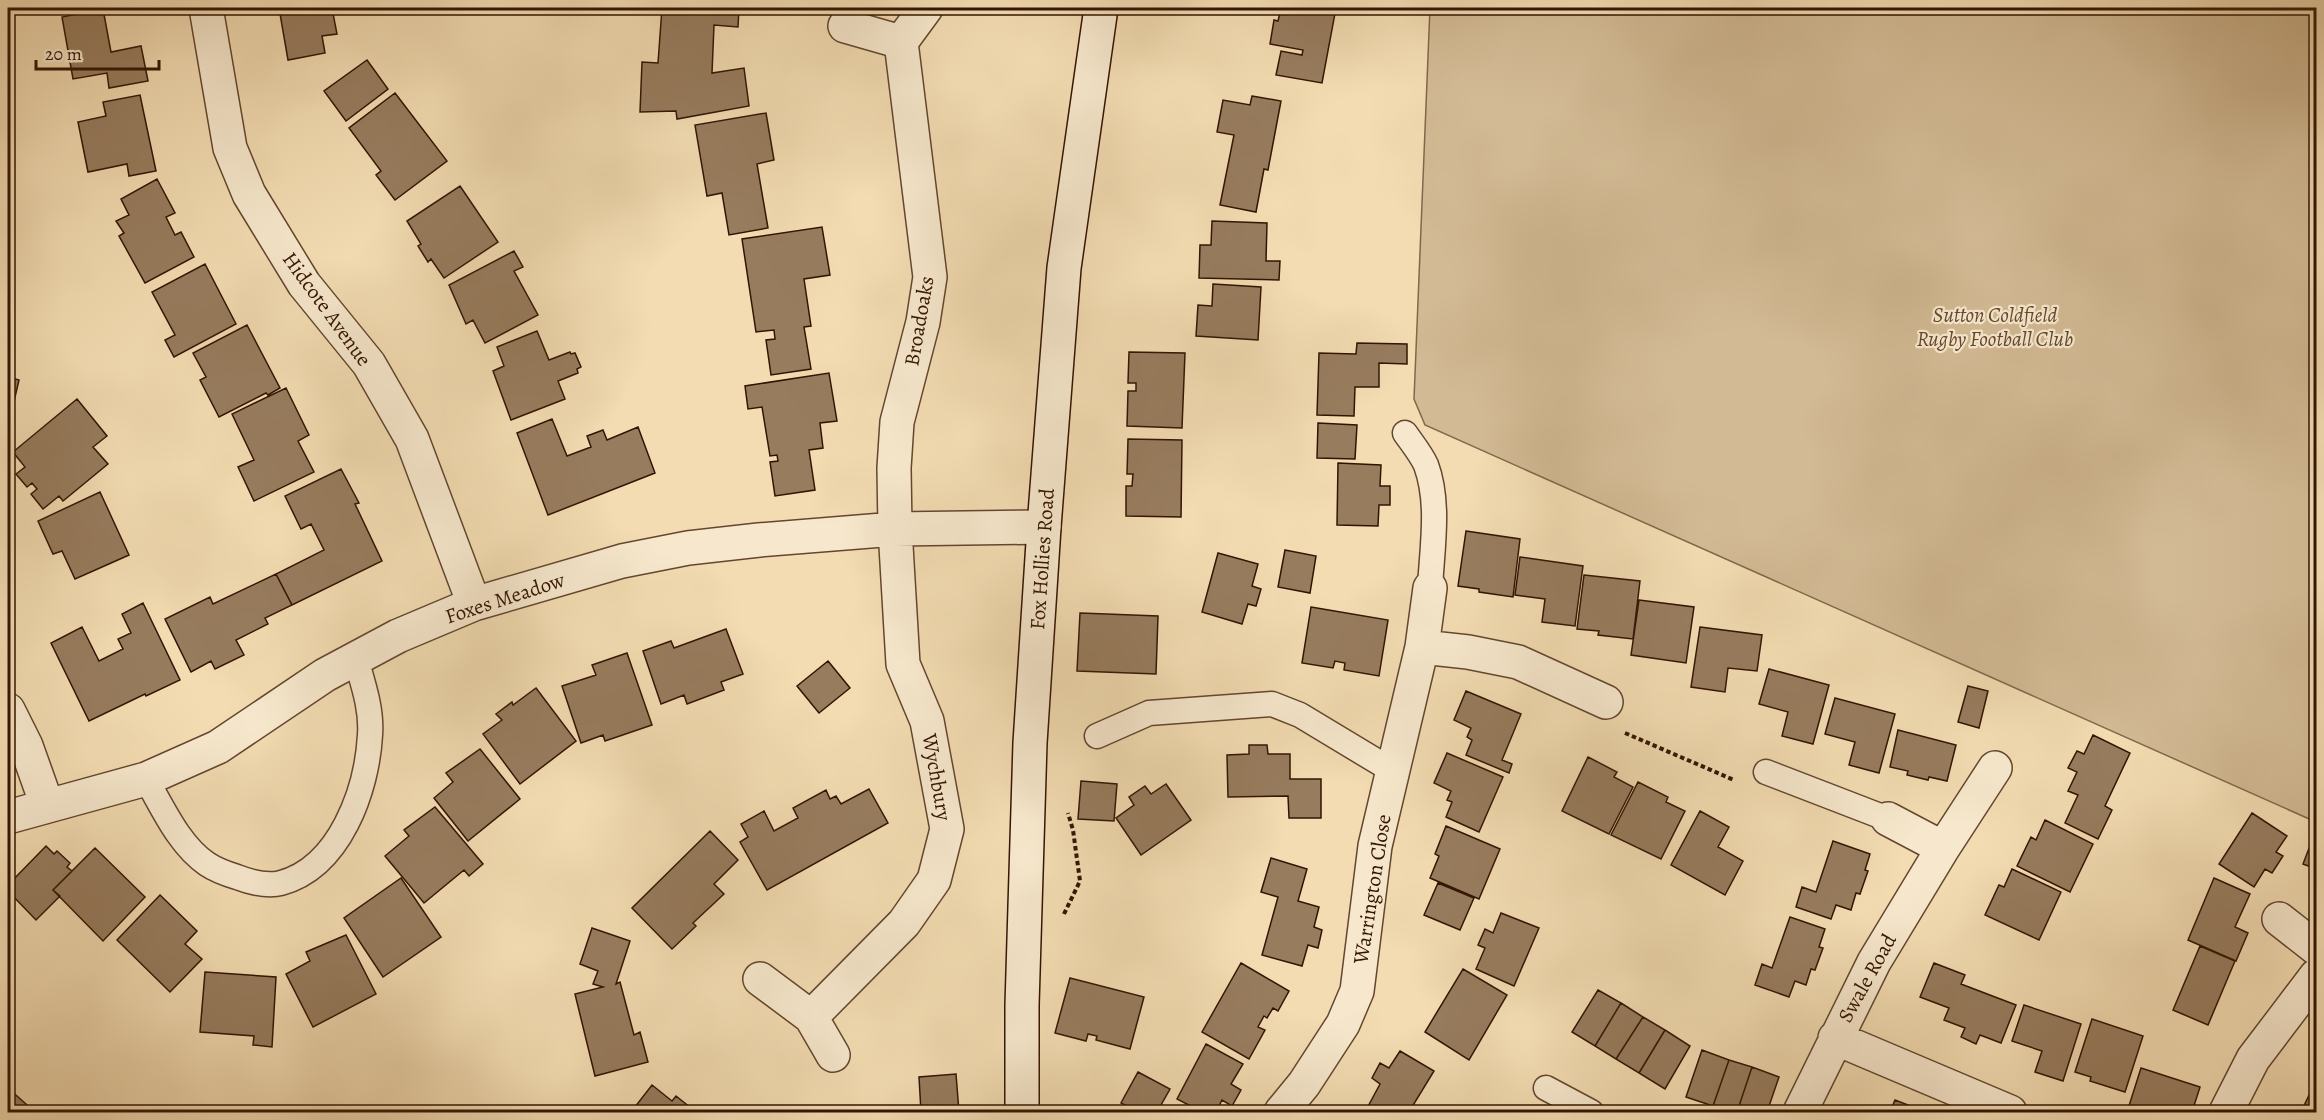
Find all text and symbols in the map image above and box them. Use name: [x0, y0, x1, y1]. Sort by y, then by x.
scale bar: [36, 33, 159, 71]
text: 20 m: [45, 42, 82, 66]
street label: Hidcote Avenue: [276, 246, 378, 372]
street label: Broadoaks: [897, 274, 941, 368]
park label: Sutton Coldfield Rugby Football Club: [1917, 301, 2073, 353]
street label: Fox Hollies Road: [1023, 487, 1061, 631]
street label: Foxes Meadow: [442, 565, 569, 631]
street label: Wychbury: [915, 730, 959, 823]
street label: Warrington Close: [1346, 812, 1398, 967]
street label: Swale Road: [1831, 928, 1903, 1027]

